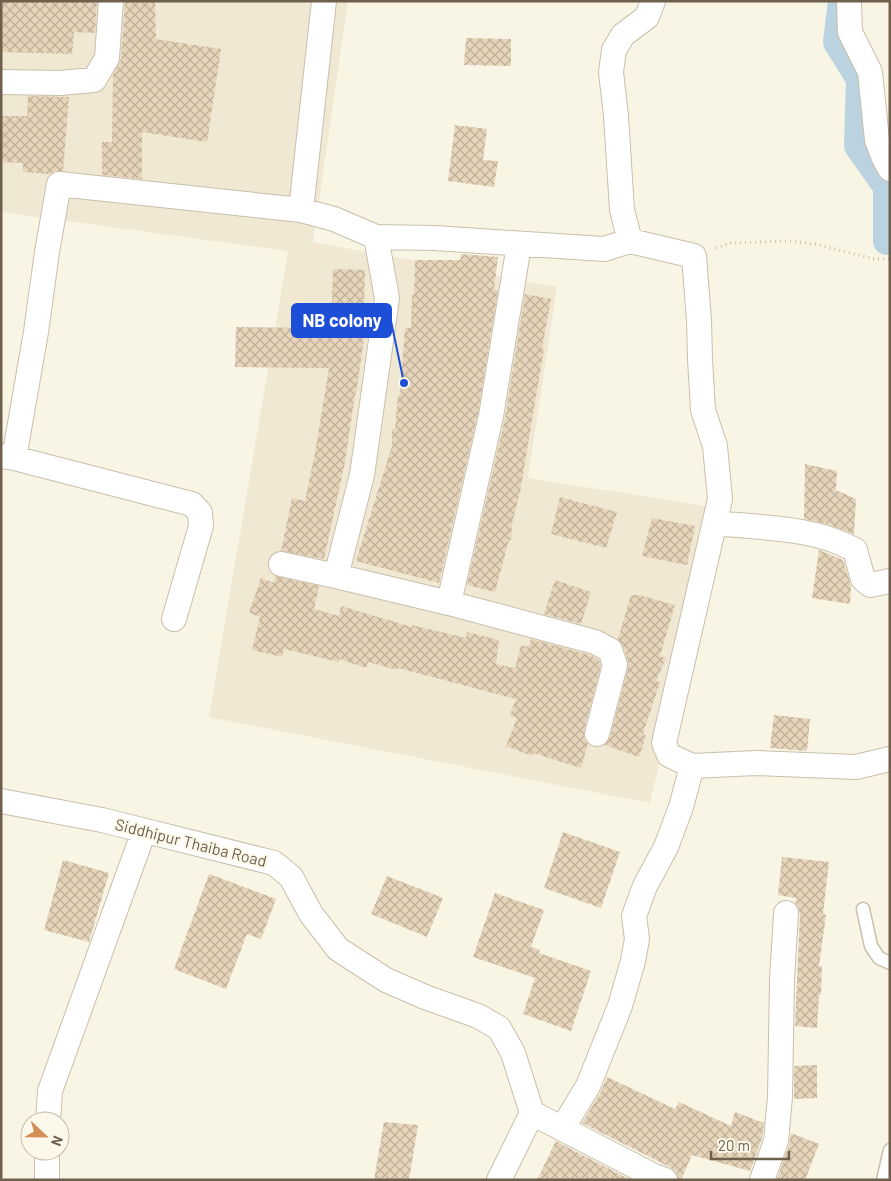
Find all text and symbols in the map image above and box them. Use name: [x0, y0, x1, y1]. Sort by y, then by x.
callout: NB colony: [292, 304, 391, 337]
text: NB colony: [302, 309, 382, 331]
street label: Siddhipur Thaiba Road: [113, 814, 269, 870]
north arrow: [20, 1111, 70, 1161]
scale bar: [711, 1128, 788, 1160]
text: N: [48, 1134, 67, 1149]
text: 20 m: [718, 1136, 750, 1154]

